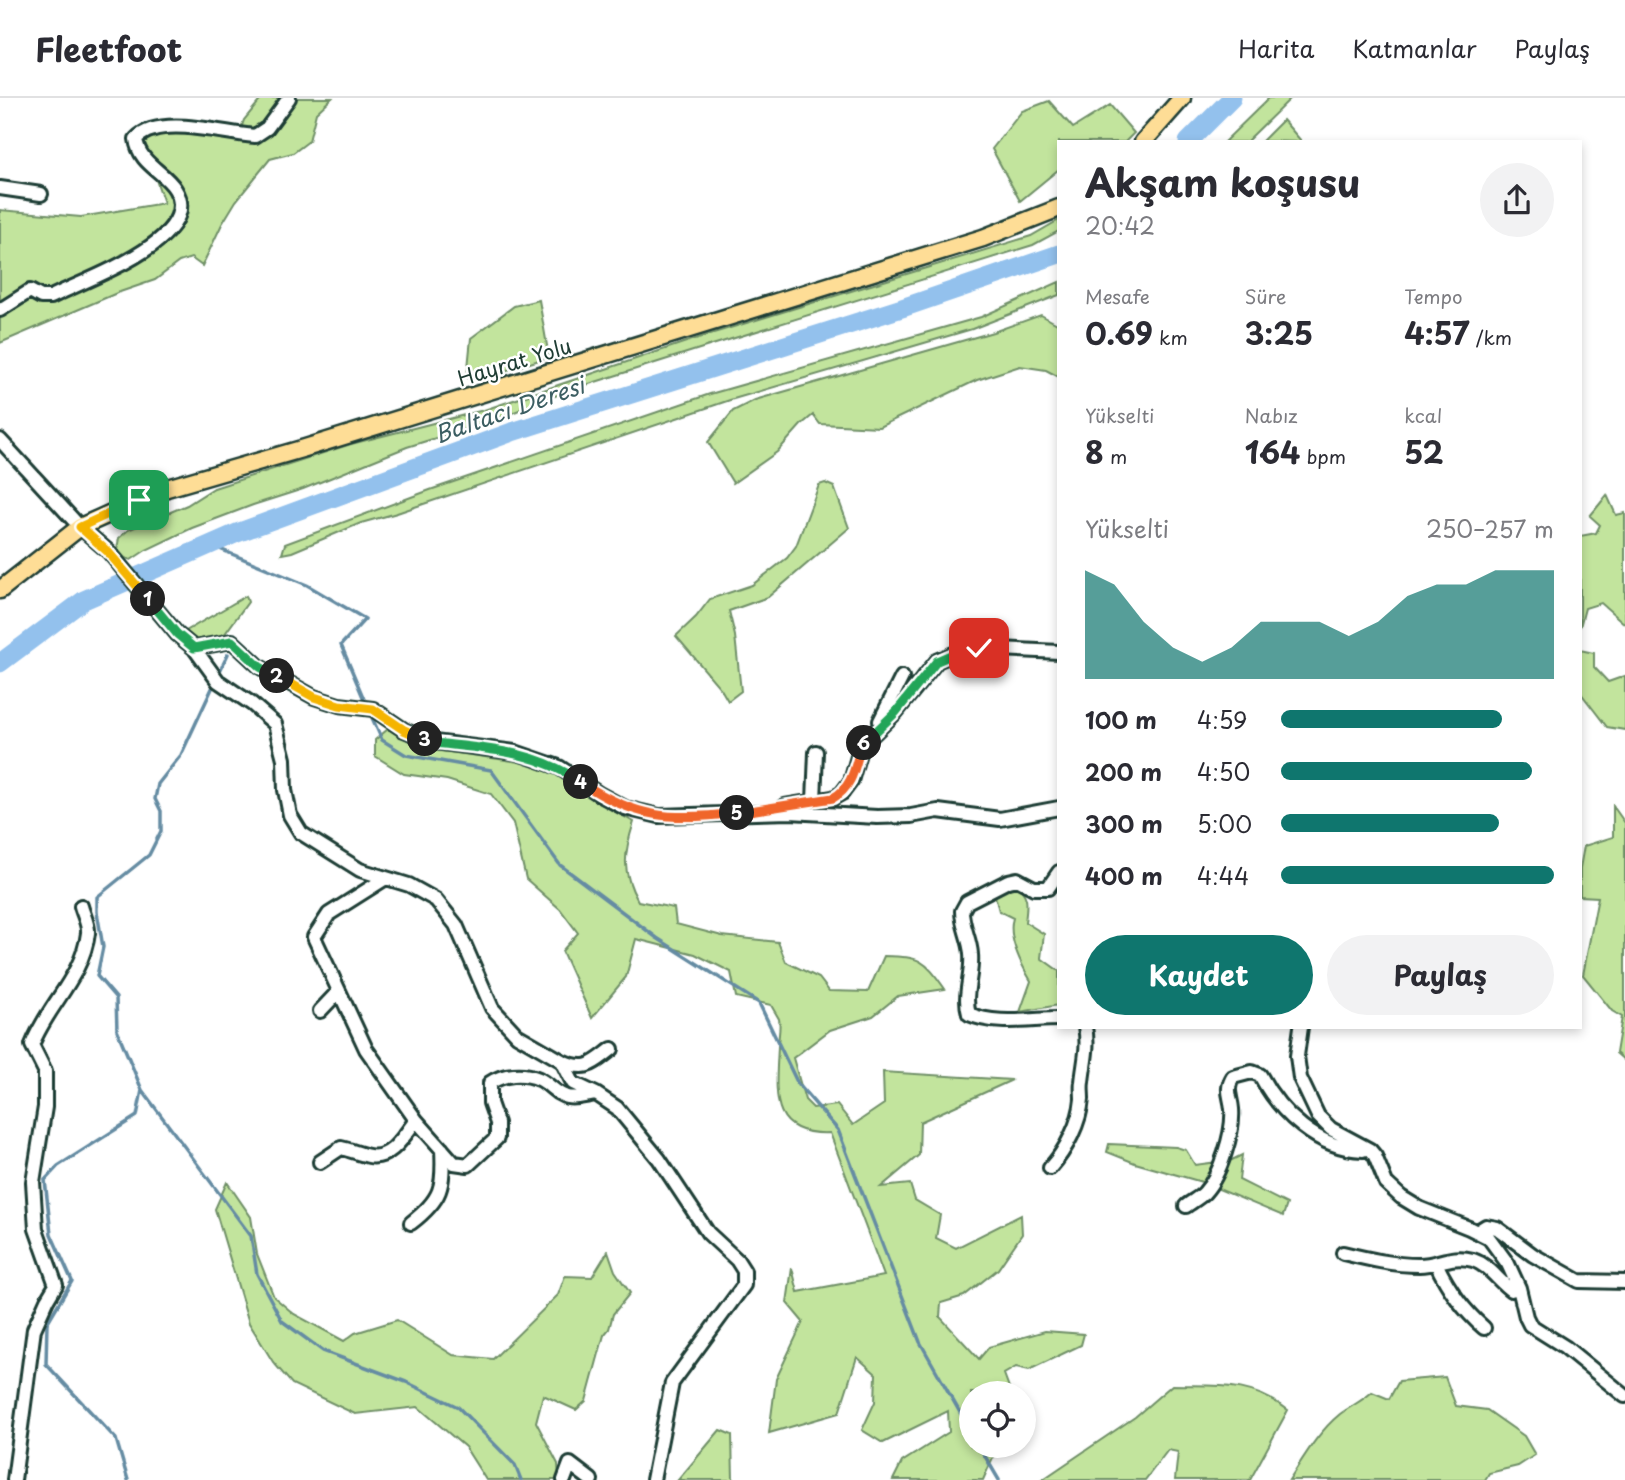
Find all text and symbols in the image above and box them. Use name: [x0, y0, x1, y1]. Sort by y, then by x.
text: Fleetfoot: [35, 23, 182, 73]
text: Harita: [1238, 30, 1315, 66]
text: Katmanlar: [1353, 30, 1477, 66]
text: Paylaş: [1515, 30, 1590, 66]
text: Akşam koşusu: [1085, 153, 1360, 210]
button: share: [1480, 163, 1554, 237]
text: 20:42: [1085, 208, 1155, 243]
text: Mesafe: [1085, 282, 1150, 310]
text: Süre: [1245, 282, 1286, 310]
text: Tempo: [1404, 282, 1462, 310]
text: 0.69: [1085, 310, 1153, 355]
text: 3:25: [1245, 310, 1313, 355]
text: 4:57: [1404, 310, 1470, 355]
text: km: [1153, 323, 1188, 351]
text: /km: [1470, 323, 1512, 351]
street label: Hayrat Yolu: [453, 329, 575, 393]
water label: Baltacı Deresi: [429, 366, 592, 451]
text: Yükselti: [1085, 401, 1154, 429]
text: Nabız: [1245, 401, 1298, 429]
text: kcal: [1404, 401, 1442, 429]
text: 8: [1085, 429, 1104, 474]
text: 164: [1245, 429, 1301, 474]
text: 52: [1404, 429, 1444, 474]
text: m: [1104, 442, 1127, 470]
text: bpm: [1301, 442, 1346, 470]
pin: [109, 470, 169, 530]
icon: arrive: [120, 481, 158, 519]
text: Yükselti: [1085, 511, 1169, 546]
text: 250–257 m: [1426, 511, 1554, 546]
pin: 1: [130, 582, 166, 616]
text: 1: [143, 584, 152, 612]
pin: [949, 618, 1009, 678]
icon: check: [960, 629, 998, 667]
pin: 2: [260, 658, 294, 694]
text: 2: [270, 661, 283, 689]
text: 100 m: [1085, 702, 1157, 737]
text: 4:59: [1197, 702, 1247, 737]
pin: 3: [408, 722, 442, 756]
text: 3: [418, 724, 431, 752]
pin: 6: [846, 726, 882, 760]
text: 6: [857, 728, 870, 756]
text: 200 m: [1085, 754, 1162, 789]
text: 4:50: [1197, 754, 1250, 789]
pin: 4: [564, 764, 598, 800]
text: 4: [574, 767, 587, 795]
pin: 5: [720, 796, 754, 830]
text: 5: [730, 798, 743, 826]
text: 300 m: [1085, 806, 1163, 841]
text: 5:00: [1197, 806, 1252, 841]
text: 400 m: [1085, 858, 1163, 893]
text: 4:44: [1197, 858, 1249, 893]
button: Kaydet: [1085, 935, 1313, 1015]
button: Paylaş: [1327, 935, 1554, 1015]
map controls: [959, 1381, 1036, 1458]
button: locate: [959, 1381, 1036, 1458]

